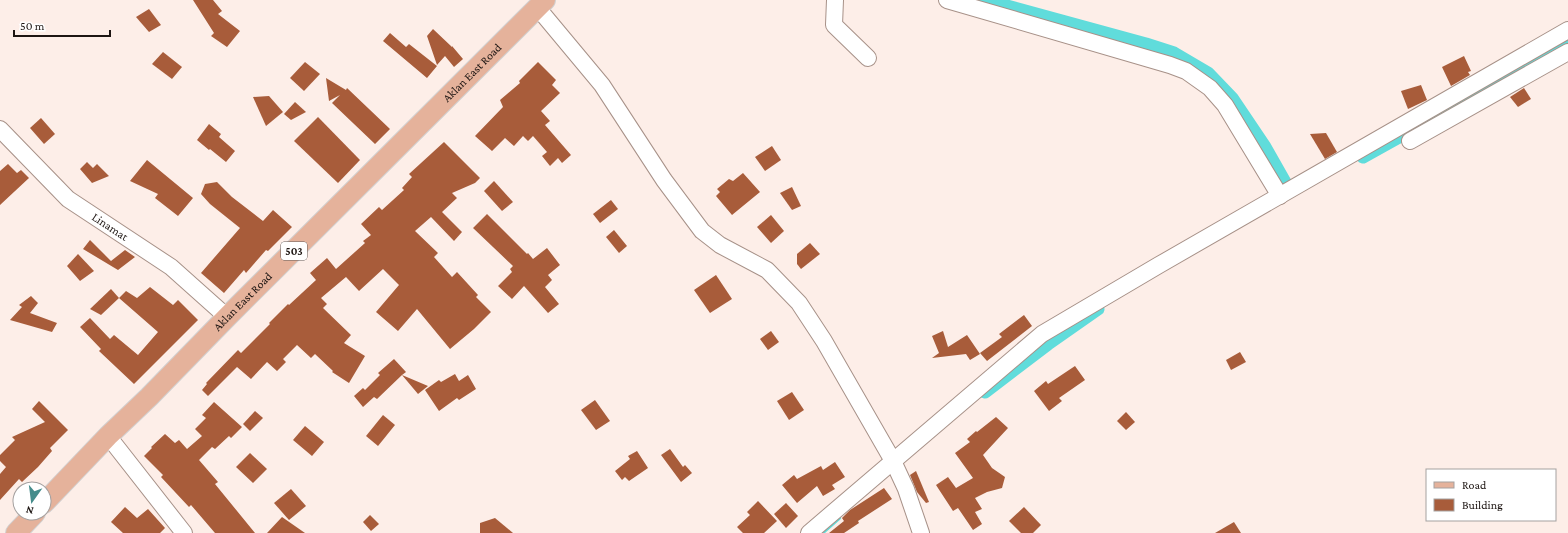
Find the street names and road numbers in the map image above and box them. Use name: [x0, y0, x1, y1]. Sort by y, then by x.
street label: Aklan East Road: [440, 40, 505, 105]
street label: Linamat: [89, 210, 132, 244]
road number: 503: [281, 242, 307, 260]
street label: Aklan East Road: [210, 269, 275, 334]

